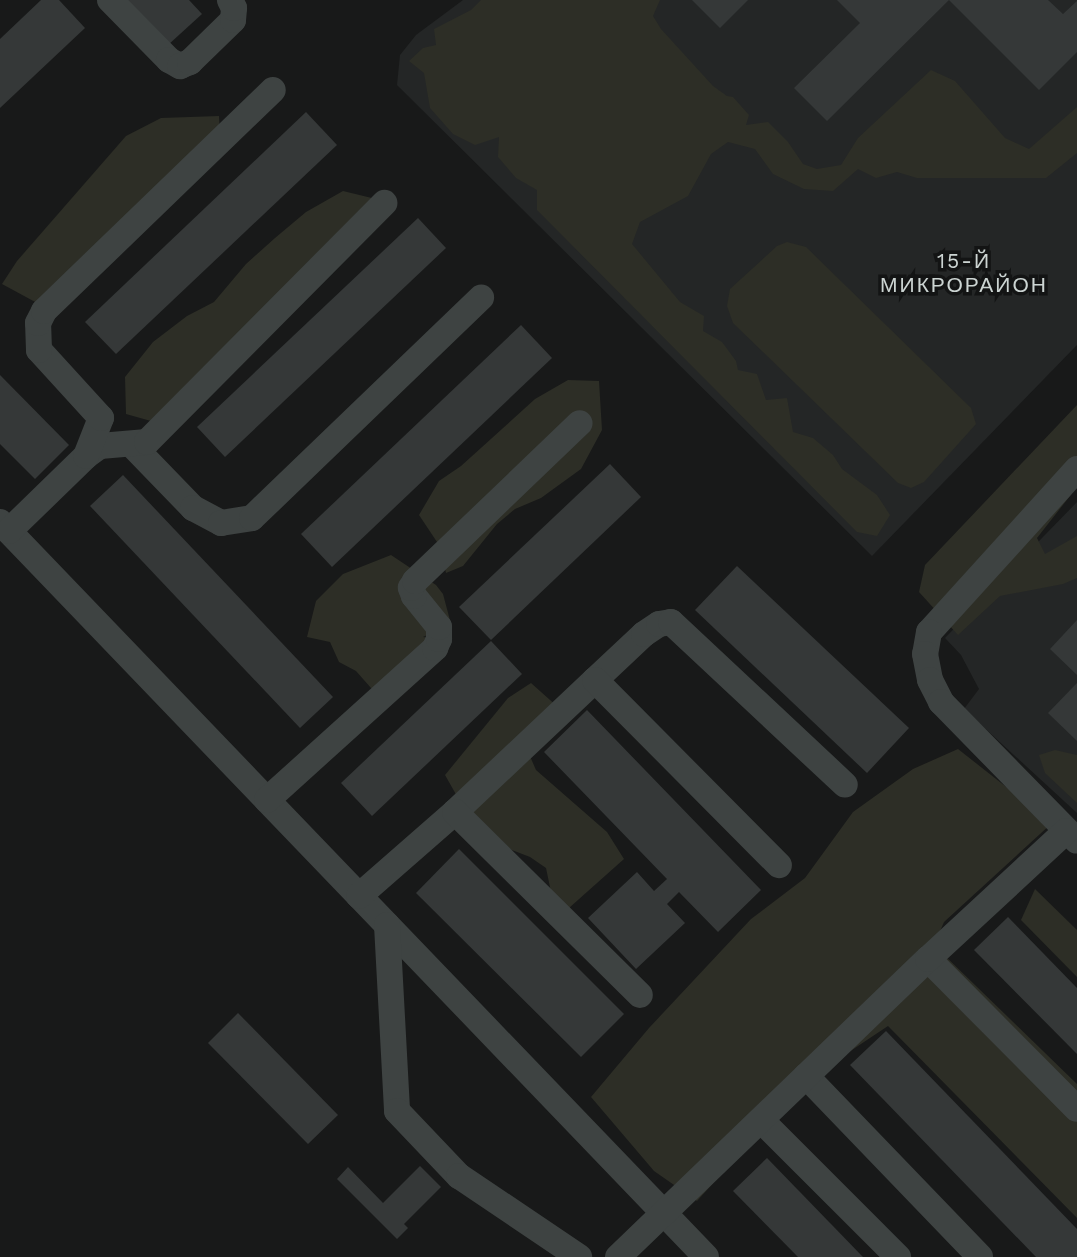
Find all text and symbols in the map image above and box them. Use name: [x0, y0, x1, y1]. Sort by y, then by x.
district label: 15-Й МИКРОРАЙОН: [881, 248, 1047, 298]

